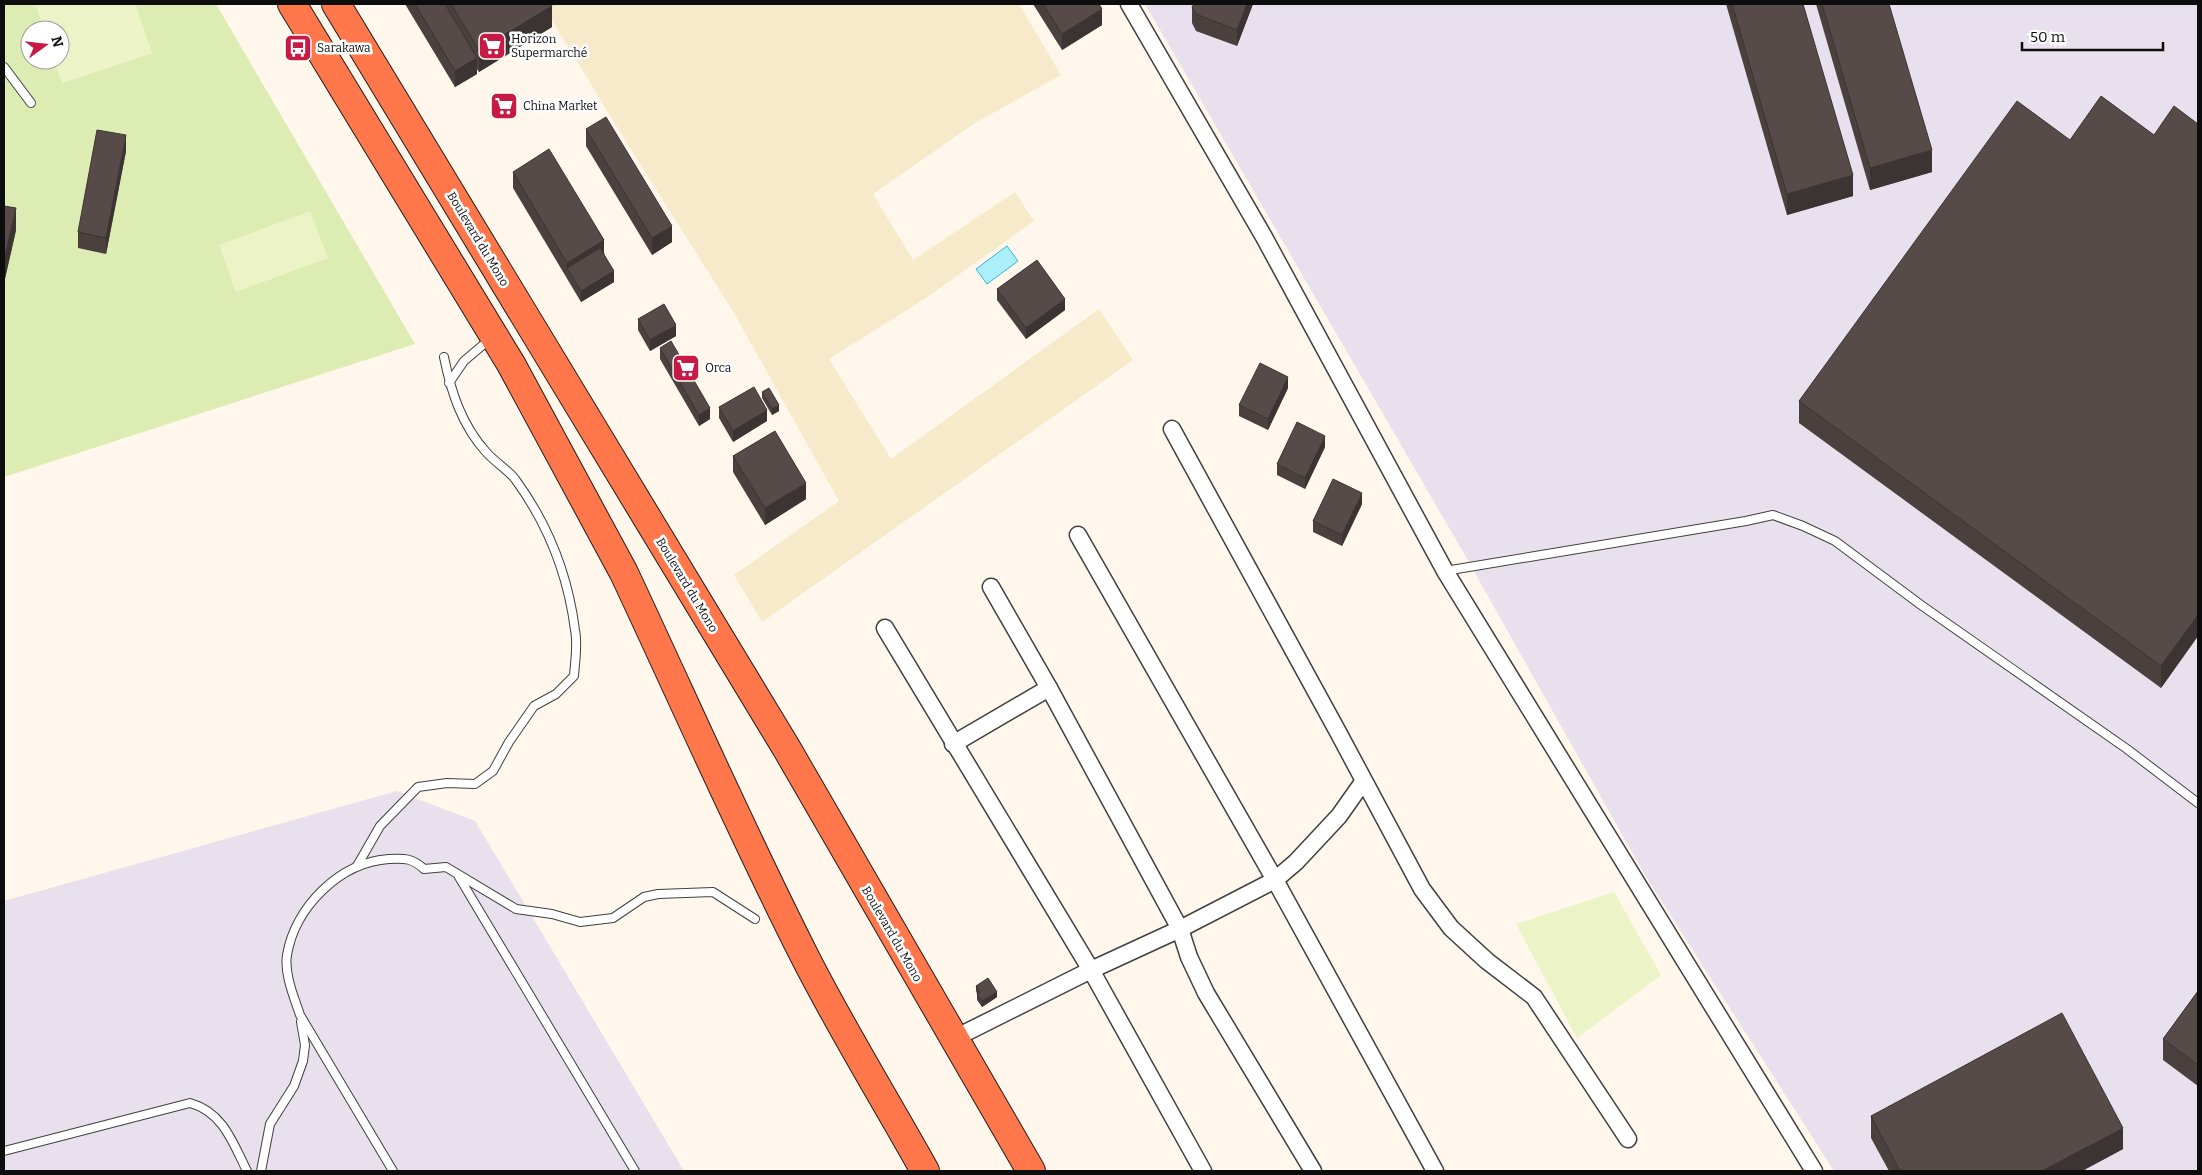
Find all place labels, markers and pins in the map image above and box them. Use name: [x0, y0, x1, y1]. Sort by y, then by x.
supermarket icon: Horizon Supermarché: [477, 31, 507, 61]
place label: Horizon Supermarché: [511, 32, 587, 60]
bus stop icon: Sarakawa: [283, 33, 313, 63]
place label: Sarakawa: [317, 41, 371, 55]
supermarket icon: China Market: [489, 91, 519, 121]
place label: China Market: [523, 99, 598, 113]
supermarket icon: Orca: [671, 353, 701, 383]
place label: Orca: [705, 361, 732, 375]

